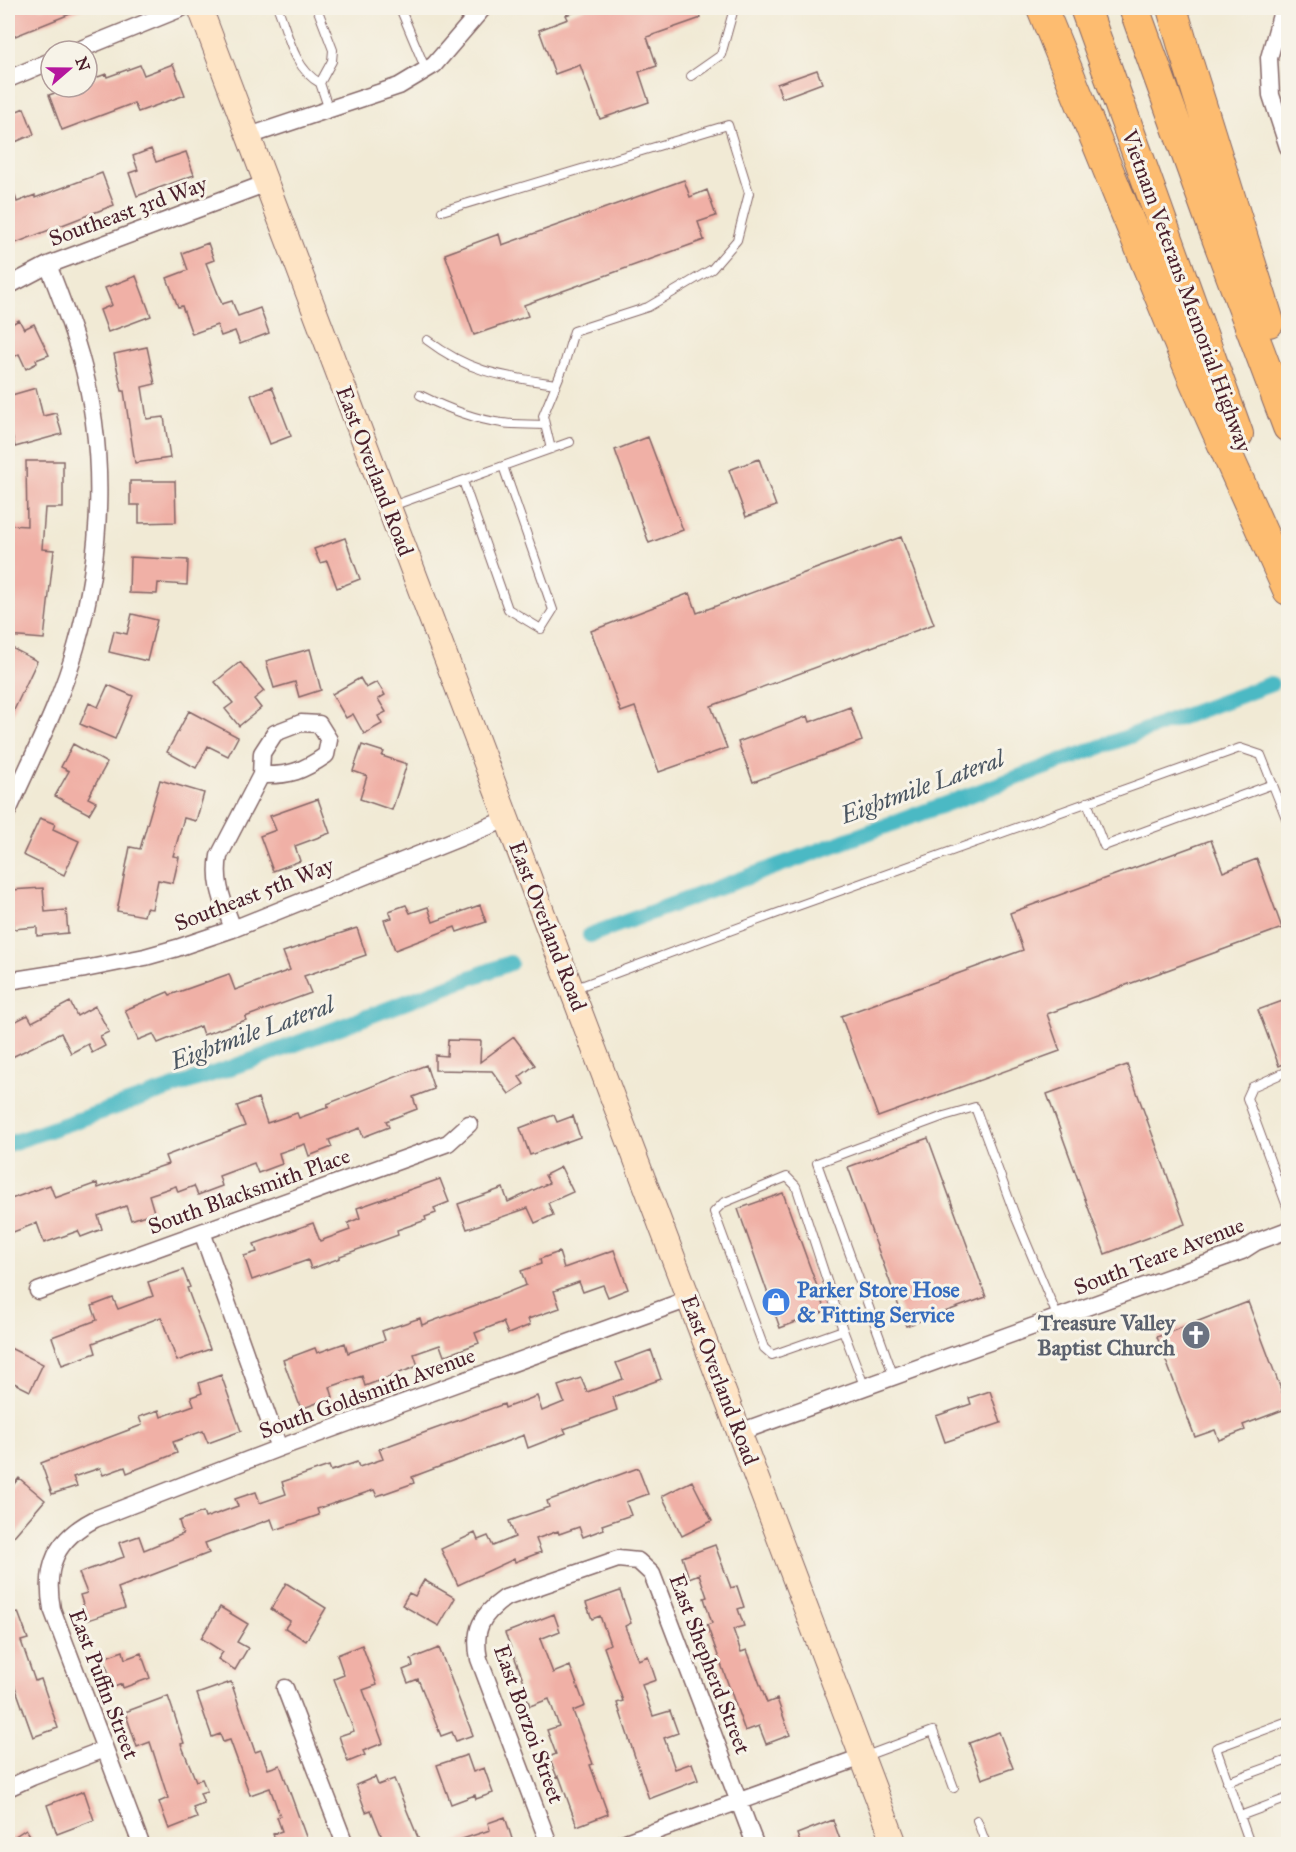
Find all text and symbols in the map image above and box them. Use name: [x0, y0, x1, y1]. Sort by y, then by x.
north arrow: [39, 39, 99, 99]
text: N: [71, 54, 94, 74]
street label: Vietnam Veterans Memorial Highway: [1116, 125, 1258, 457]
street label: Southeast 3rd Way: [45, 170, 211, 252]
street label: East Overland Road: [330, 382, 420, 560]
water label: Eightmile Lateral: [835, 743, 1010, 831]
street label: East Overland Road: [503, 837, 593, 1015]
street label: Southeast 5th Way: [170, 851, 338, 937]
water label: Eightmile Lateral: [165, 989, 340, 1077]
street label: South Blacksmith Place: [144, 1142, 354, 1240]
street label: South Teare Avenue: [1070, 1211, 1248, 1301]
place label: Parker Store Hose & Fitting Service: [797, 1276, 960, 1328]
shop icon: Parker Store Hose & Fitting Service: [760, 1286, 792, 1318]
street label: East Overland Road: [675, 1291, 765, 1469]
place label: Treasure Valley Baptist Church: [1037, 1309, 1177, 1361]
church icon: Treasure Valley Baptist Church: [1180, 1319, 1212, 1351]
street label: South Goldsmith Avenue: [255, 1341, 479, 1445]
street label: East Shepherd Street: [663, 1570, 757, 1758]
street label: East Puffin Street: [63, 1605, 145, 1763]
street label: East Borzoi Street: [488, 1641, 570, 1807]

